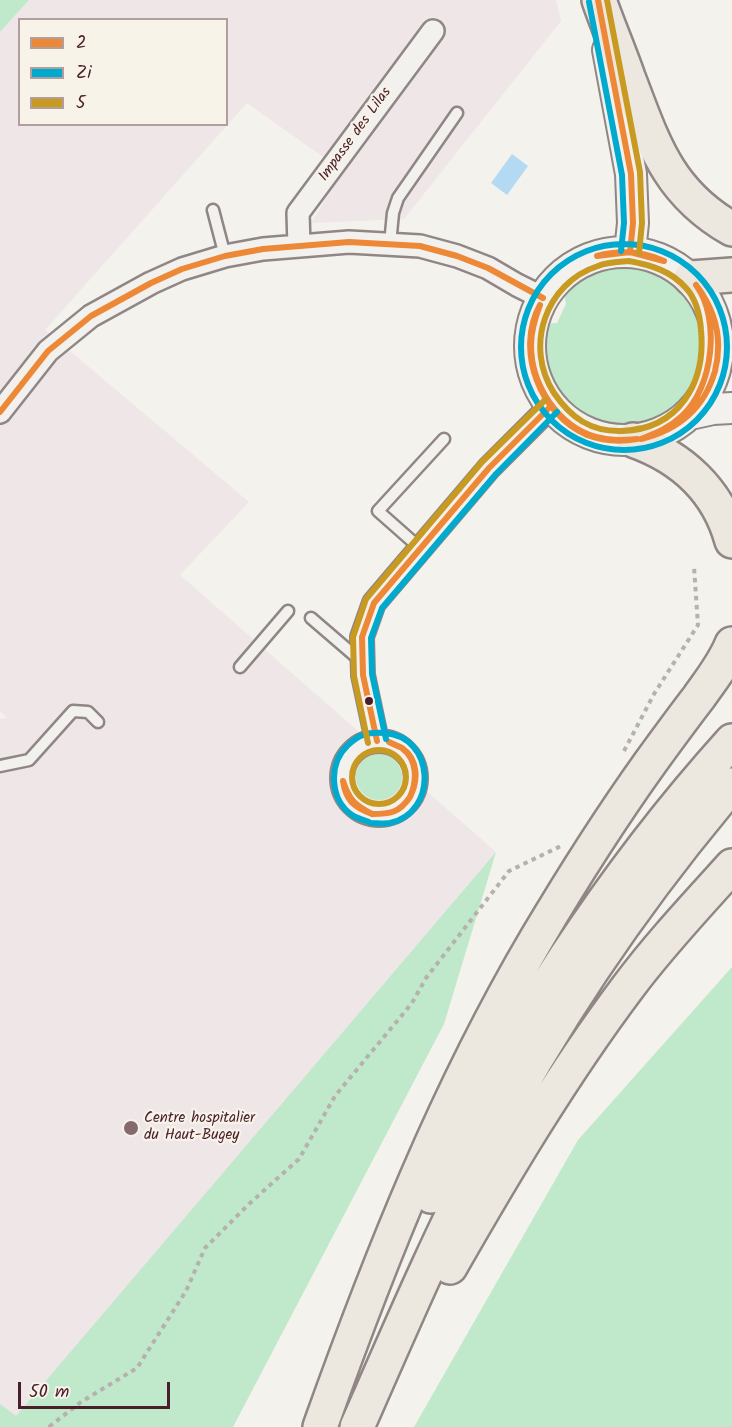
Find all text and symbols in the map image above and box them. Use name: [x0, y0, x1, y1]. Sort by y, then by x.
legend: [18, 18, 228, 126]
text: 2: [76, 29, 86, 58]
text: Zi: [76, 59, 91, 88]
street label: Impasse des Lilas: [316, 84, 396, 186]
text: 5: [76, 89, 86, 118]
unlabelled marker: [363, 695, 375, 707]
place label: Centre hospitalier du Haut-Bugey: [144, 1110, 255, 1145]
marker: Centre hospitalier du Haut-Bugey: [122, 1119, 140, 1137]
scale bar: [21, 1370, 172, 1408]
text: 50 m: [29, 1378, 69, 1407]

